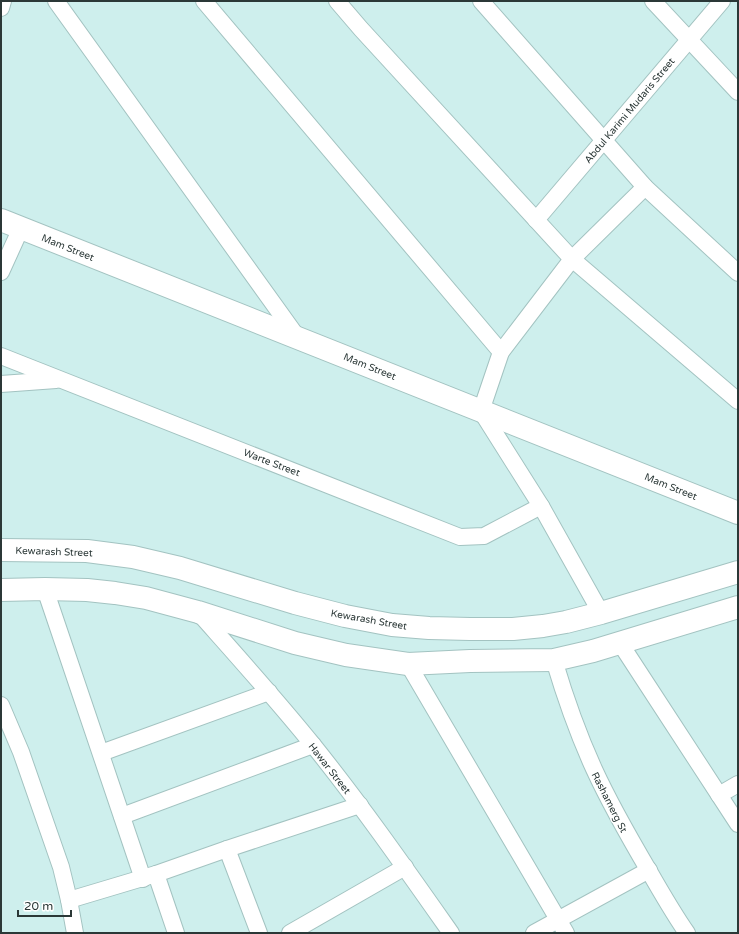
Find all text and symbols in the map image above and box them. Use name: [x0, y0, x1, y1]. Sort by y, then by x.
street label: Abdul Karimi Mudaris Street: [582, 55, 678, 166]
street label: Mam Street: [40, 232, 96, 264]
street label: Mam Street: [342, 351, 398, 383]
street label: Warte Street: [242, 447, 302, 479]
street label: Mam Street: [643, 471, 699, 503]
street label: Kewarash Street: [15, 545, 93, 559]
street label: Kewarash Street: [330, 607, 408, 633]
street label: Hawar Street: [306, 741, 353, 797]
street label: Rashamerg St: [589, 770, 630, 835]
scale bar: [18, 892, 71, 918]
text: 20 m: [24, 899, 53, 913]

